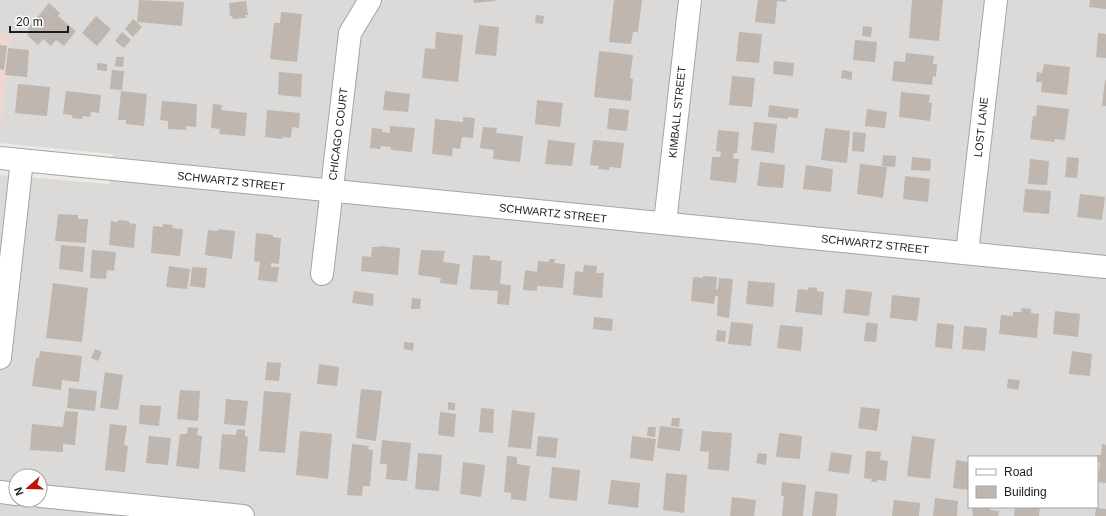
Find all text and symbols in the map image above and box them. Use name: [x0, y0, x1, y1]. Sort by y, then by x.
scale bar: [10, 8, 68, 34]
text: 20 m: [16, 15, 43, 29]
street label: KIMBALL STREET: [666, 65, 688, 159]
street label: CHICAGO COURT: [326, 87, 350, 181]
street label: LOST LANE: [972, 96, 990, 158]
street label: SCHWARTZ STREET: [177, 169, 286, 193]
street label: SCHWARTZ STREET: [499, 201, 608, 225]
street label: SCHWARTZ STREET: [821, 232, 930, 256]
legend: [968, 456, 1098, 508]
text: Road: [1004, 465, 1033, 479]
north arrow: [8, 468, 48, 508]
text: Building: [1004, 485, 1047, 499]
text: N: [12, 486, 26, 497]

